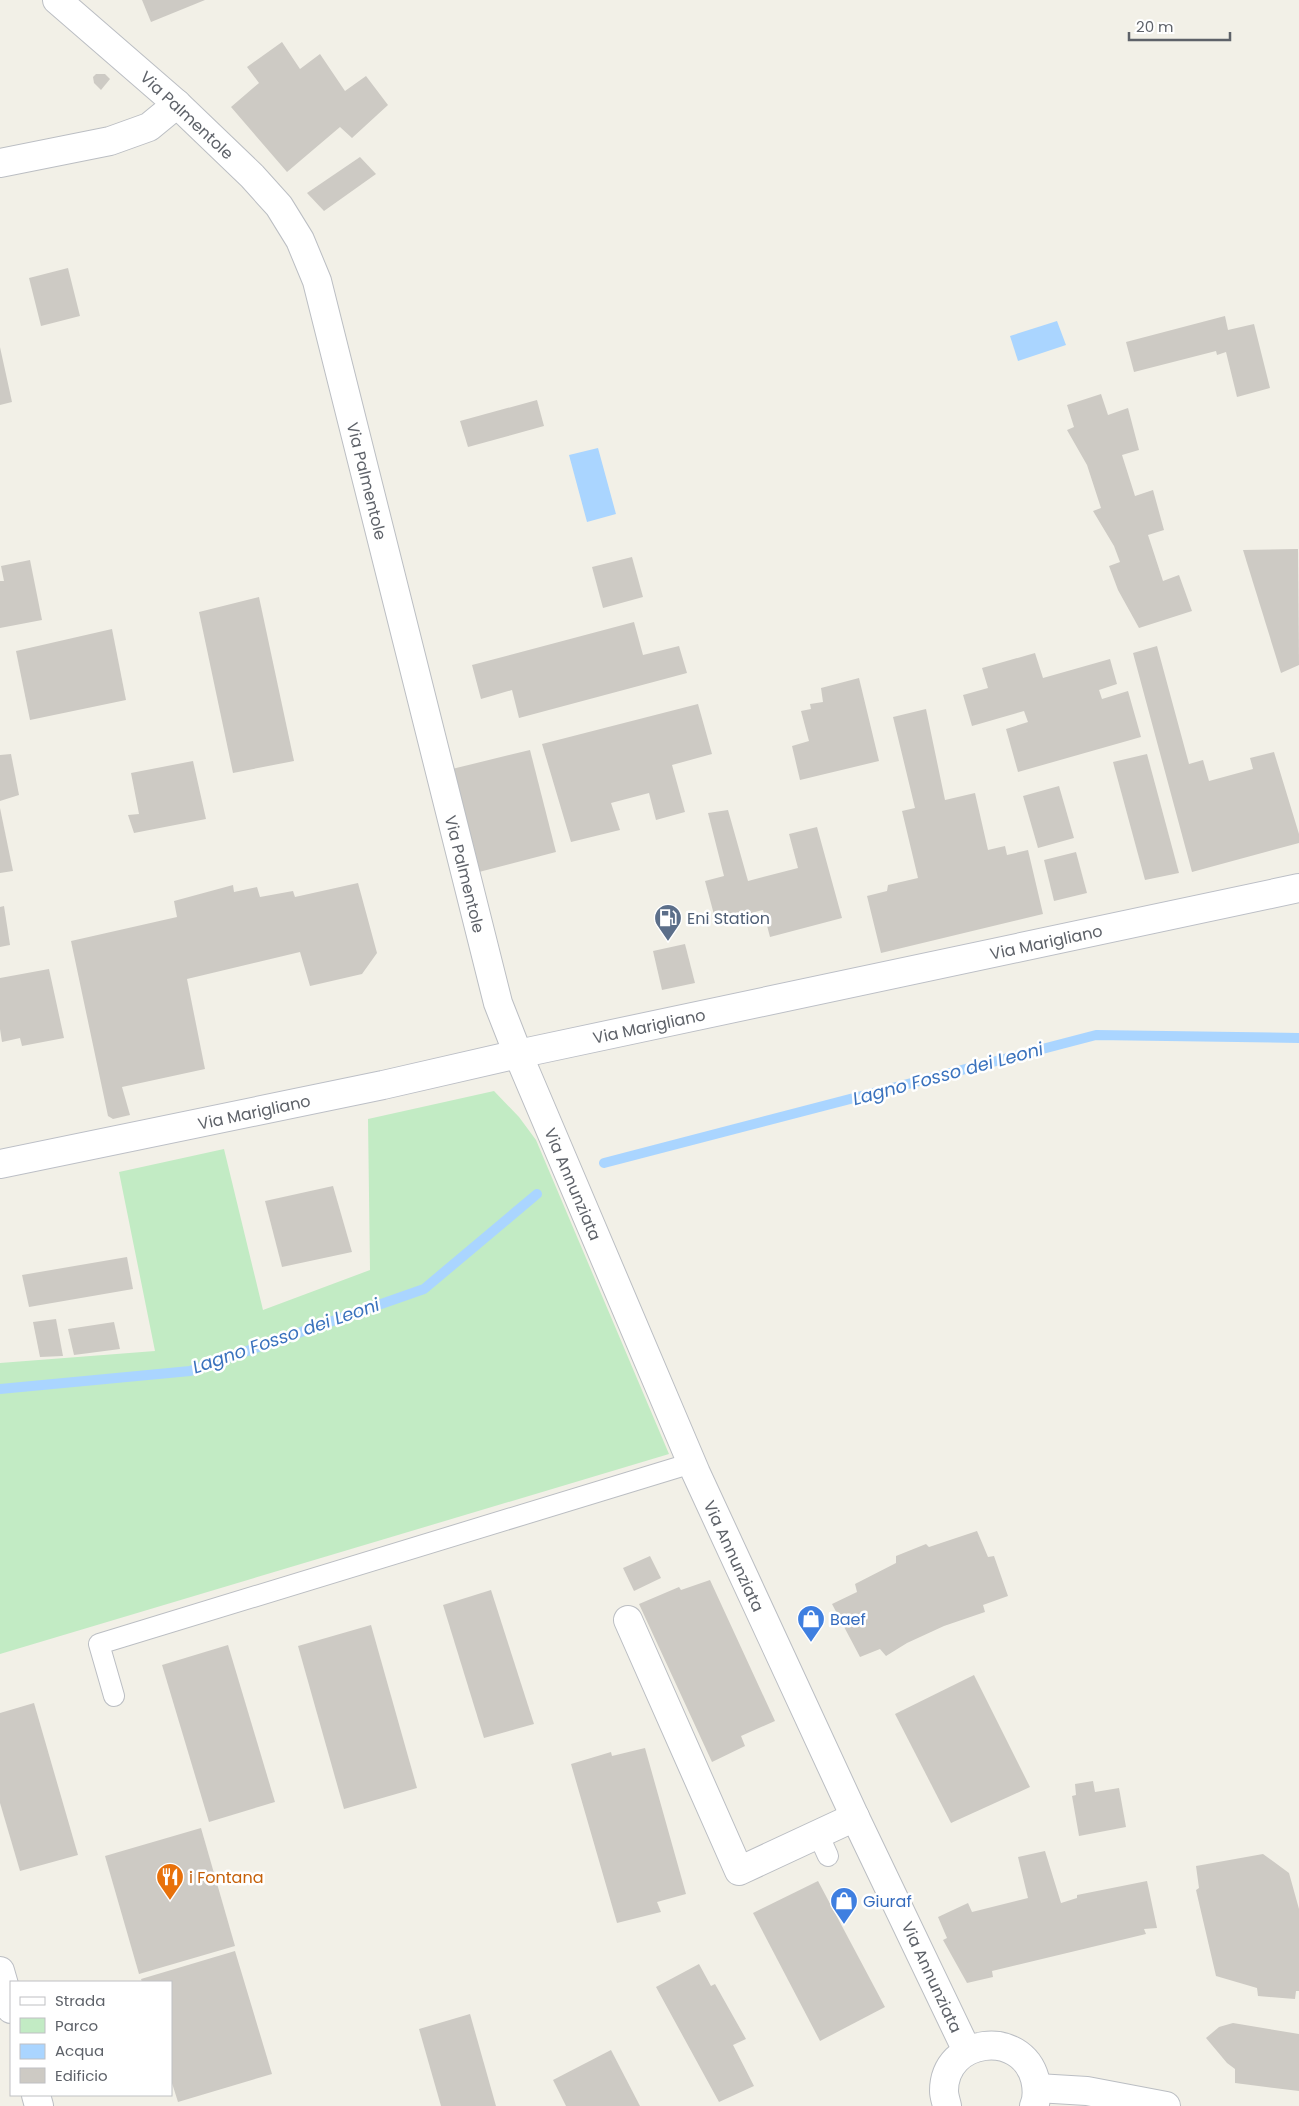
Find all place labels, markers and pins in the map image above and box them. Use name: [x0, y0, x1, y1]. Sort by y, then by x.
fuel station icon: Eni Station: [653, 903, 683, 942]
place label: Eni Station: [687, 907, 770, 930]
shop icon: Baef: [796, 1604, 826, 1643]
place label: Baef: [830, 1608, 866, 1631]
restaurant icon: i Fontana: [155, 1862, 185, 1901]
place label: i Fontana: [189, 1866, 263, 1889]
shop icon: Giuraf: [829, 1886, 859, 1925]
place label: Giuraf: [863, 1890, 912, 1913]

